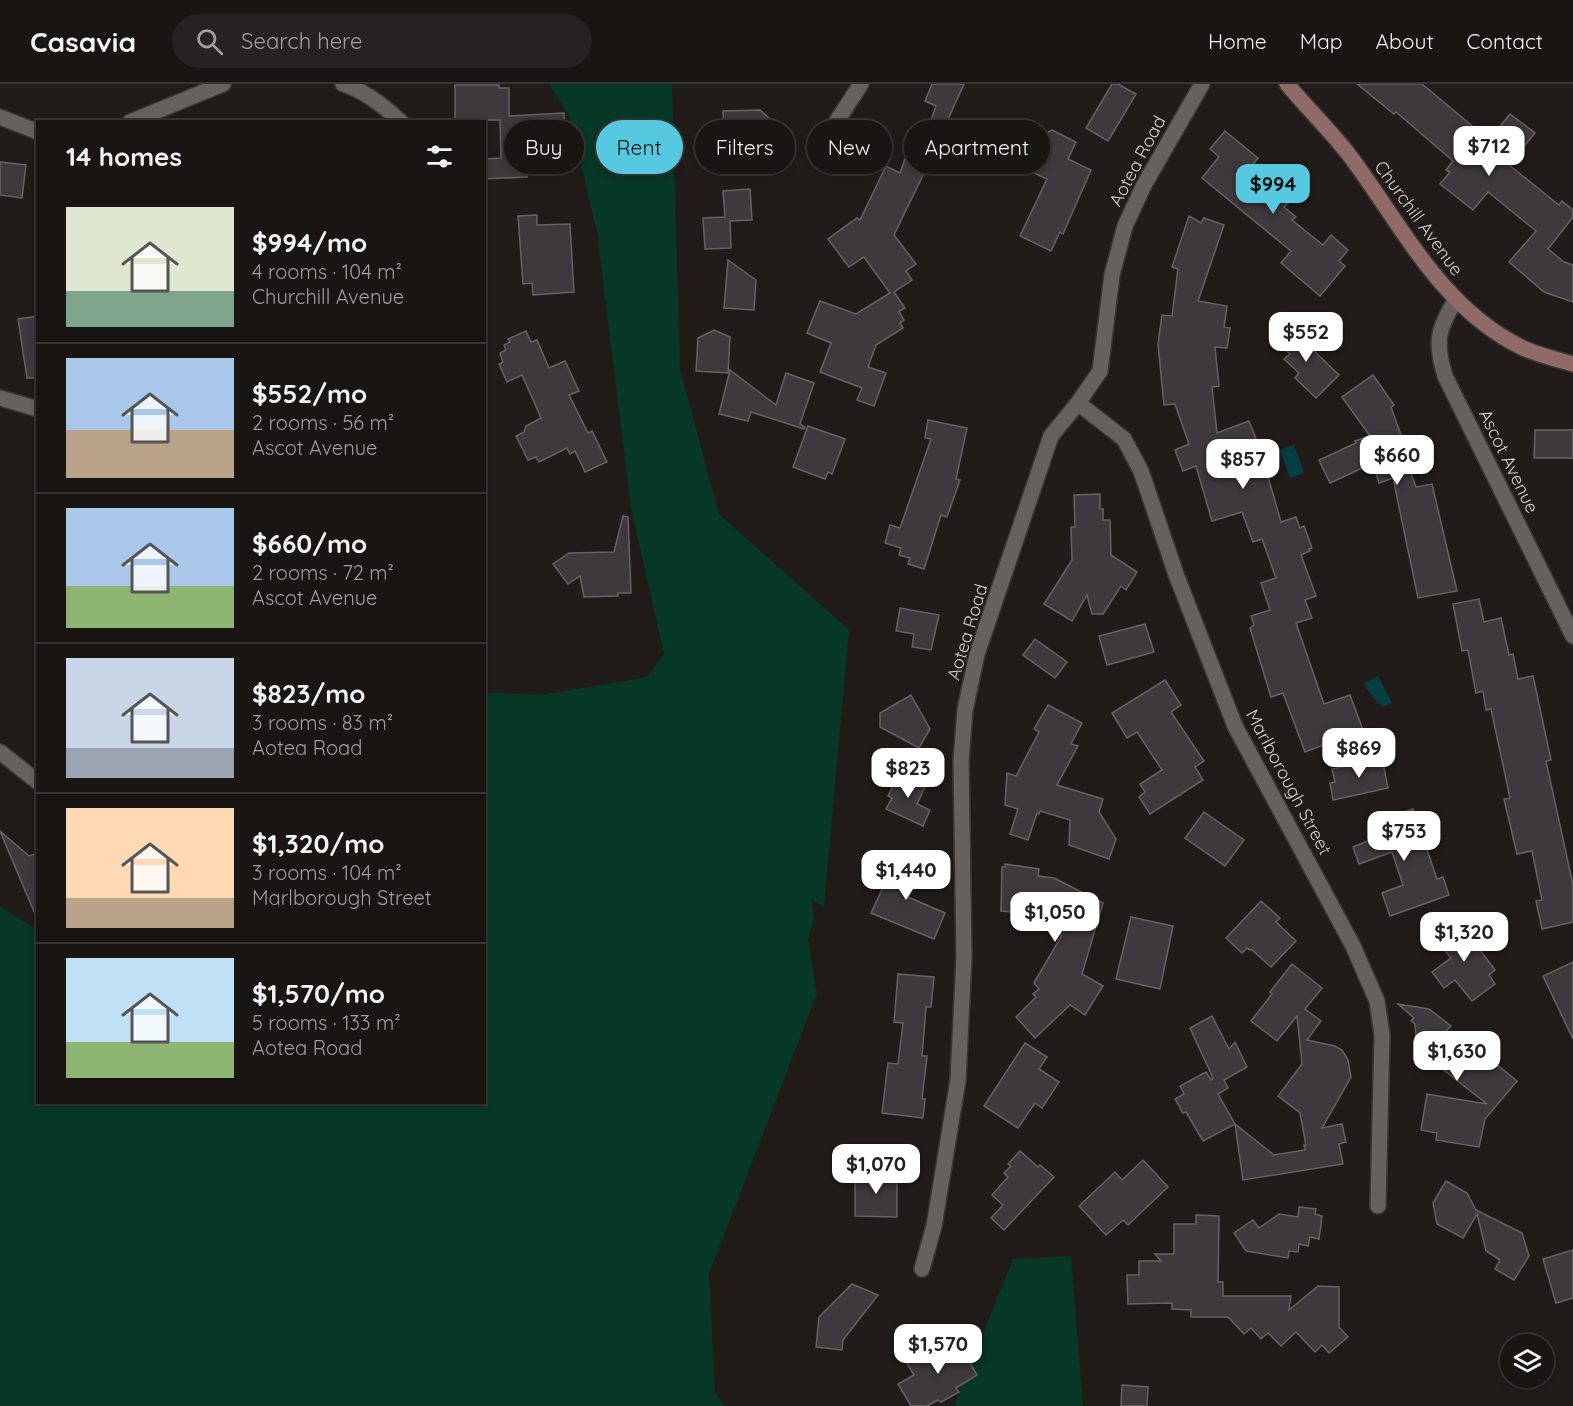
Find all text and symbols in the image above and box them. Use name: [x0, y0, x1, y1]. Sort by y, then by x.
search box: [172, 14, 592, 68]
text: Casavia: [30, 24, 136, 59]
icon: search: [193, 25, 226, 58]
text: Search here: [241, 27, 363, 55]
text: Home: [1208, 28, 1267, 54]
text: Map: [1300, 28, 1343, 54]
text: About: [1376, 28, 1434, 54]
text: Contact: [1467, 28, 1543, 54]
street label: Aotea Road: [1104, 112, 1170, 210]
chip: Buy: [504, 120, 584, 174]
chip: Rent: [596, 120, 683, 174]
chip: Filters: [695, 120, 795, 174]
chip: New: [807, 120, 892, 174]
chip: Apartment: [904, 120, 1050, 174]
pin: $712: [1453, 126, 1525, 177]
text: $712: [1468, 133, 1510, 158]
text: 14 homes: [66, 140, 182, 173]
icon: filters: [423, 140, 456, 173]
street label: Churchill Avenue: [1369, 156, 1469, 280]
pin: $994: [1237, 164, 1309, 215]
text: $994: [1250, 171, 1296, 196]
text: $994/mo: [252, 226, 367, 259]
icon: home: [114, 231, 186, 303]
text: 4 rooms · 104 m²: [252, 259, 402, 284]
text: Churchill Avenue: [252, 284, 404, 309]
pin: $552: [1270, 312, 1342, 363]
text: $552: [1283, 319, 1329, 344]
text: $552/mo: [252, 377, 367, 410]
icon: home: [114, 382, 186, 454]
street label: Ascot Avenue: [1474, 405, 1544, 517]
text: 2 rooms · 56 m²: [252, 410, 394, 435]
text: Ascot Avenue: [252, 435, 377, 460]
pin: $660: [1361, 435, 1433, 486]
pin: $857: [1207, 439, 1279, 490]
text: $660: [1374, 442, 1420, 467]
text: $857: [1220, 446, 1266, 471]
text: $660/mo: [252, 527, 367, 560]
icon: home: [114, 532, 186, 604]
text: 2 rooms · 72 m²: [252, 560, 394, 585]
street label: Aotea Road: [941, 581, 993, 683]
text: Ascot Avenue: [252, 585, 377, 610]
text: $823/mo: [252, 677, 366, 710]
icon: home: [114, 682, 186, 754]
street label: Marlborough Street: [1241, 705, 1337, 859]
text: 3 rooms · 83 m²: [252, 710, 393, 735]
pin: $869: [1323, 728, 1395, 779]
text: Aotea Road: [252, 735, 362, 760]
text: $869: [1336, 735, 1382, 760]
pin: $823: [872, 748, 944, 799]
text: $823: [885, 755, 931, 780]
pin: $753: [1368, 811, 1440, 862]
text: $753: [1381, 818, 1427, 843]
text: $1,320/mo: [252, 827, 384, 860]
icon: home: [114, 832, 186, 904]
pin: $1,440: [857, 850, 955, 901]
text: $1,440: [875, 857, 937, 882]
text: 3 rooms · 104 m²: [252, 860, 402, 885]
text: Marlborough Street: [252, 885, 432, 910]
pin: $1,050: [1006, 892, 1104, 943]
text: $1,050: [1024, 899, 1086, 924]
pin: $1,320: [1415, 912, 1513, 963]
text: $1,320: [1434, 919, 1494, 944]
text: $1,570/mo: [252, 977, 385, 1010]
icon: home: [114, 982, 186, 1054]
text: 5 rooms · 133 m²: [252, 1010, 401, 1035]
pin: $1,630: [1408, 1031, 1506, 1082]
text: Aotea Road: [252, 1035, 362, 1060]
text: $1,630: [1427, 1038, 1487, 1063]
pin: $1,070: [827, 1144, 925, 1195]
text: $1,070: [846, 1151, 906, 1176]
pin: $1,570: [889, 1324, 987, 1375]
text: $1,570: [908, 1331, 968, 1356]
map controls: [1500, 1334, 1554, 1388]
button: layers: [1500, 1334, 1554, 1388]

